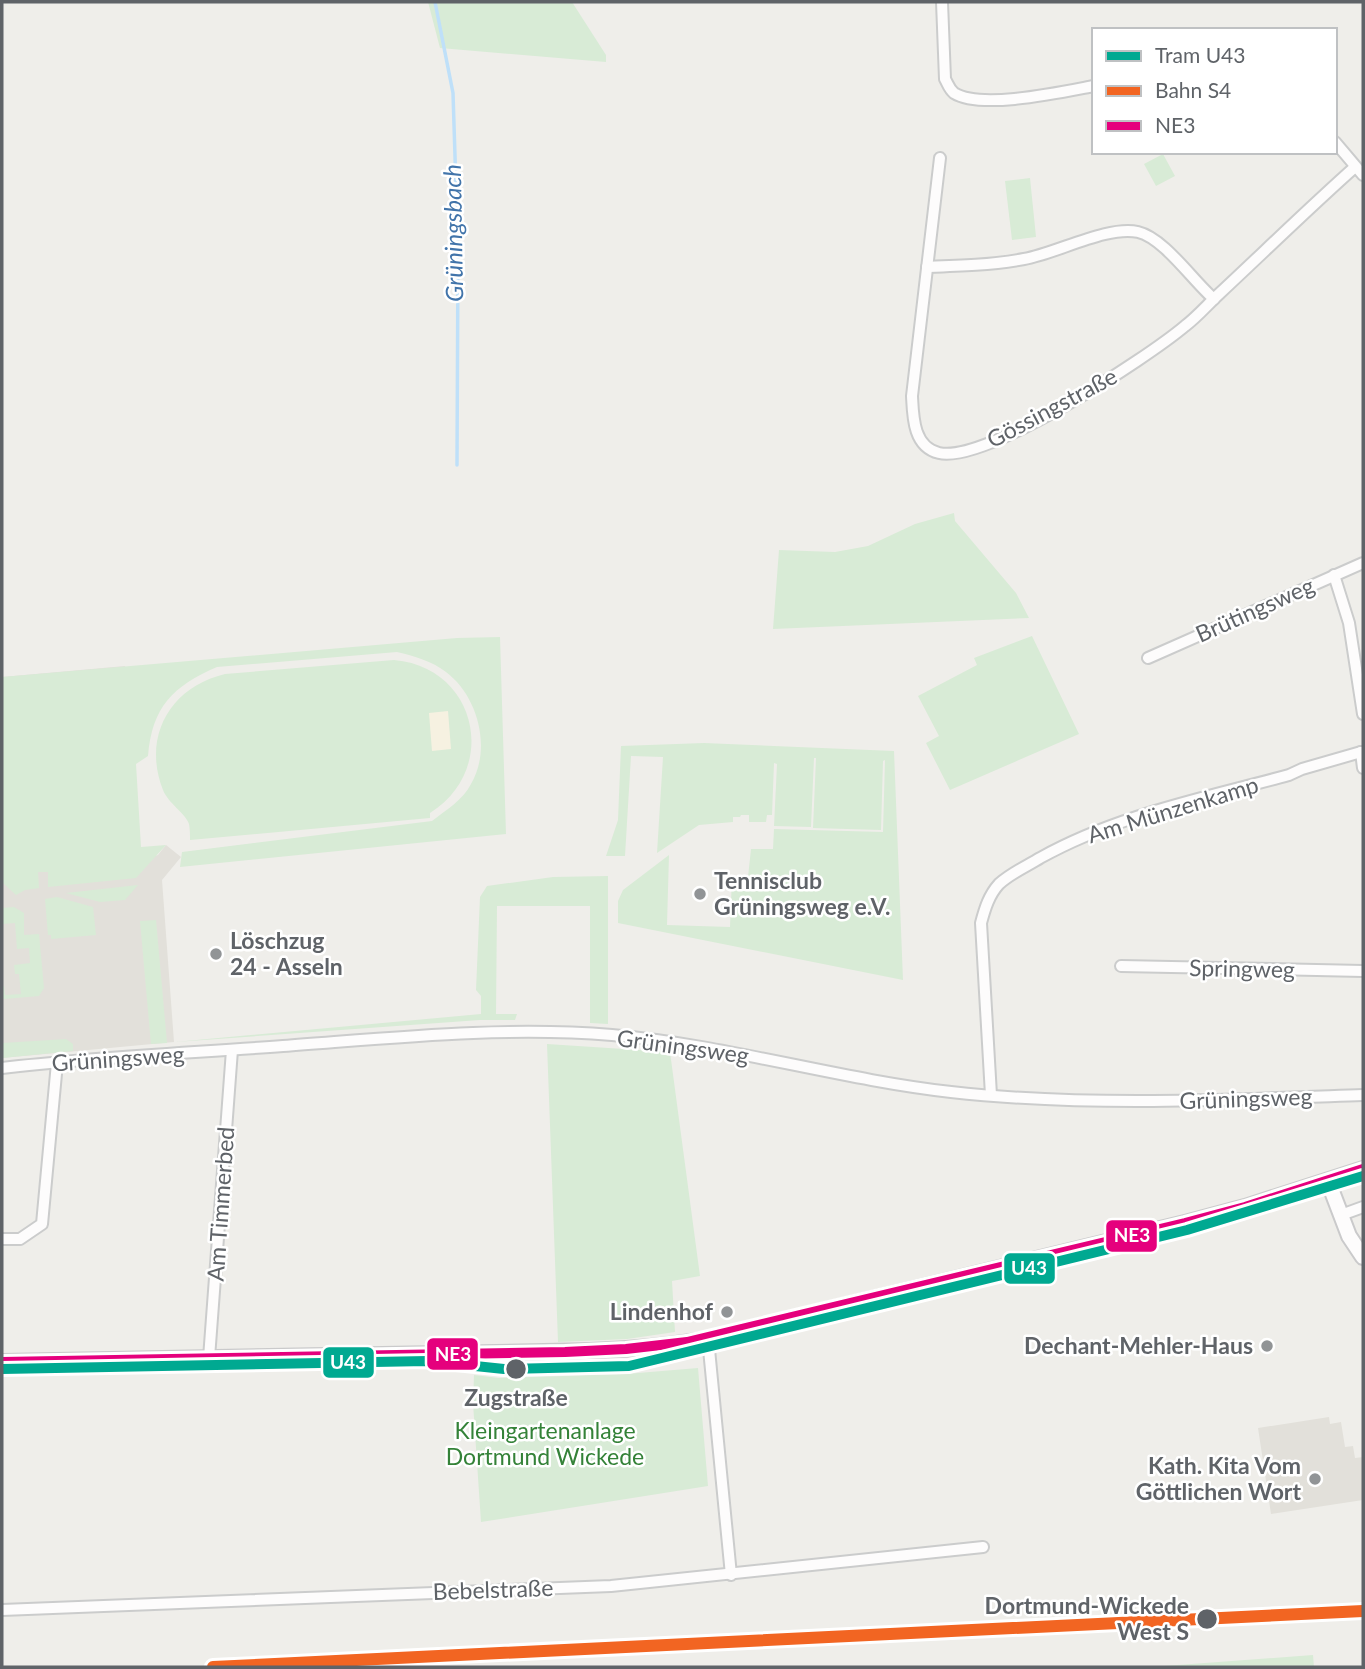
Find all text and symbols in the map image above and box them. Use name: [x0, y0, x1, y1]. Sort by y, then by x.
legend: [1092, 28, 1337, 154]
text: Tram U43: [1155, 42, 1245, 67]
text: Bahn S4: [1155, 77, 1231, 102]
text: NE3: [1155, 112, 1195, 137]
water label: Grüningsbach: [437, 164, 468, 302]
street label: Gössingstraße: [982, 361, 1121, 453]
street label: Brütingsweg: [1191, 571, 1318, 648]
street label: Am Münzenkamp: [1084, 770, 1262, 848]
place label: Tennisclub Grüningsweg e.V.: [714, 866, 890, 920]
marker: Tennisclub Grüningsweg e.V.: [692, 886, 708, 902]
place label: Löschzug 24 - Asseln: [230, 926, 343, 980]
marker: Löschzug 24 - Asseln: [208, 946, 224, 962]
street label: Springweg: [1189, 953, 1295, 983]
street label: Grüningsweg: [615, 1023, 751, 1069]
street label: Grüningsweg: [51, 1039, 185, 1077]
street label: Grüningsweg: [1179, 1082, 1313, 1114]
street label: Am Timmerbed: [201, 1126, 239, 1282]
line badge: NE3: [1105, 1219, 1158, 1253]
text: NE3: [1114, 1223, 1150, 1246]
line badge: U43: [1003, 1252, 1056, 1285]
text: U43: [1011, 1256, 1047, 1279]
place label: Lindenhof: [610, 1297, 714, 1325]
marker: Lindenhof: [719, 1304, 735, 1320]
place label: Dechant-Mehler-Haus: [1024, 1331, 1253, 1359]
line badge: NE3: [426, 1337, 479, 1371]
marker: Dechant-Mehler-Haus: [1259, 1338, 1275, 1354]
text: NE3: [435, 1342, 471, 1365]
line badge: U43: [322, 1346, 375, 1379]
text: U43: [330, 1350, 366, 1373]
marker: Zugstraße: [504, 1357, 528, 1381]
place label: Zugstraße: [464, 1383, 568, 1411]
park label: Kleingartenanlage Dortmund Wickede: [446, 1416, 644, 1470]
place label: Kath. Kita Vom Göttlichen Wort: [1136, 1451, 1301, 1505]
marker: Kath. Kita Vom Göttlichen Wort: [1307, 1471, 1323, 1487]
street label: Bebelstraße: [432, 1573, 554, 1605]
place label: Dortmund-Wickede West S: [985, 1591, 1189, 1645]
marker: Dortmund-Wickede West S: [1195, 1607, 1219, 1631]

